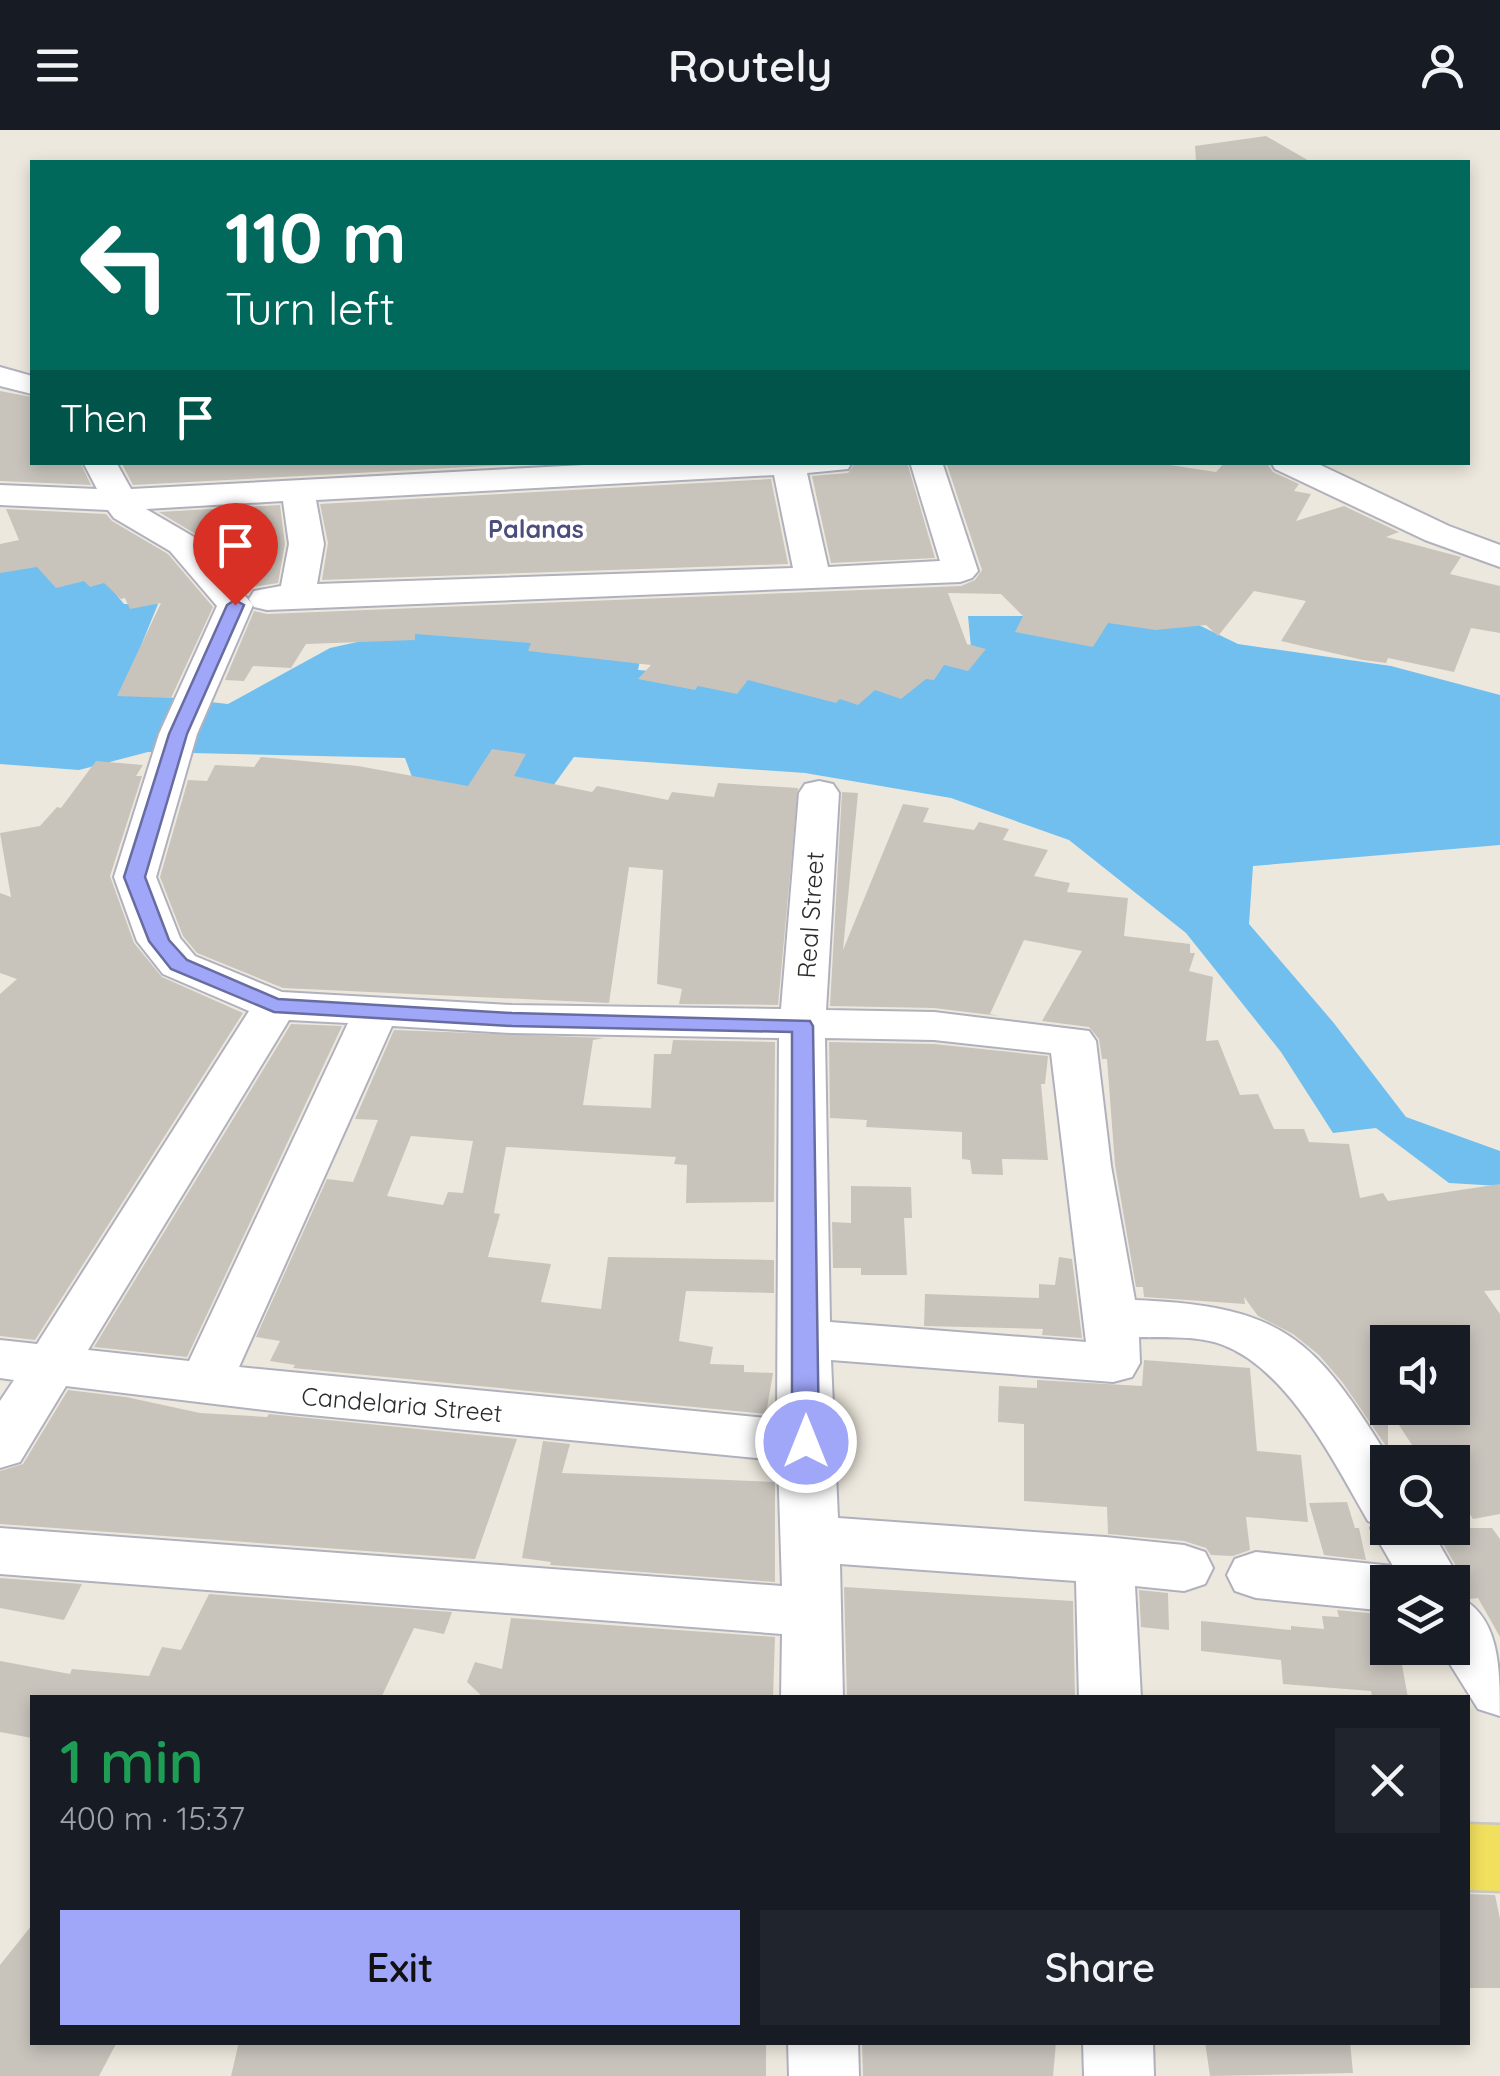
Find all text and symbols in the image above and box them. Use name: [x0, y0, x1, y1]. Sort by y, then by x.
text: Routely: [668, 37, 832, 93]
icon: menu: [30, 38, 85, 93]
icon: person: [1415, 38, 1470, 93]
text: 110 m: [225, 193, 407, 281]
icon: left: [60, 200, 190, 330]
text: Turn left: [225, 280, 395, 336]
icon: arrive: [168, 390, 223, 445]
text: Then: [60, 394, 148, 442]
pin: [193, 503, 278, 606]
district label: Palanas: [488, 513, 584, 544]
icon: arrive: [208, 518, 263, 573]
street label: Real Street: [790, 851, 830, 979]
map controls: [1370, 1325, 1470, 1665]
button: sound: [1370, 1325, 1470, 1425]
street label: Candelaria Street: [300, 1380, 504, 1428]
position arrow: [754, 1390, 858, 1494]
button: search: [1370, 1445, 1470, 1545]
button: layers: [1370, 1565, 1470, 1665]
text: 1 min: [60, 1723, 204, 1798]
button: close: [1335, 1728, 1440, 1833]
text: 400 m · 15:37: [60, 1798, 245, 1838]
button: Exit: [60, 1910, 740, 2025]
button: Share: [760, 1910, 1440, 2025]

